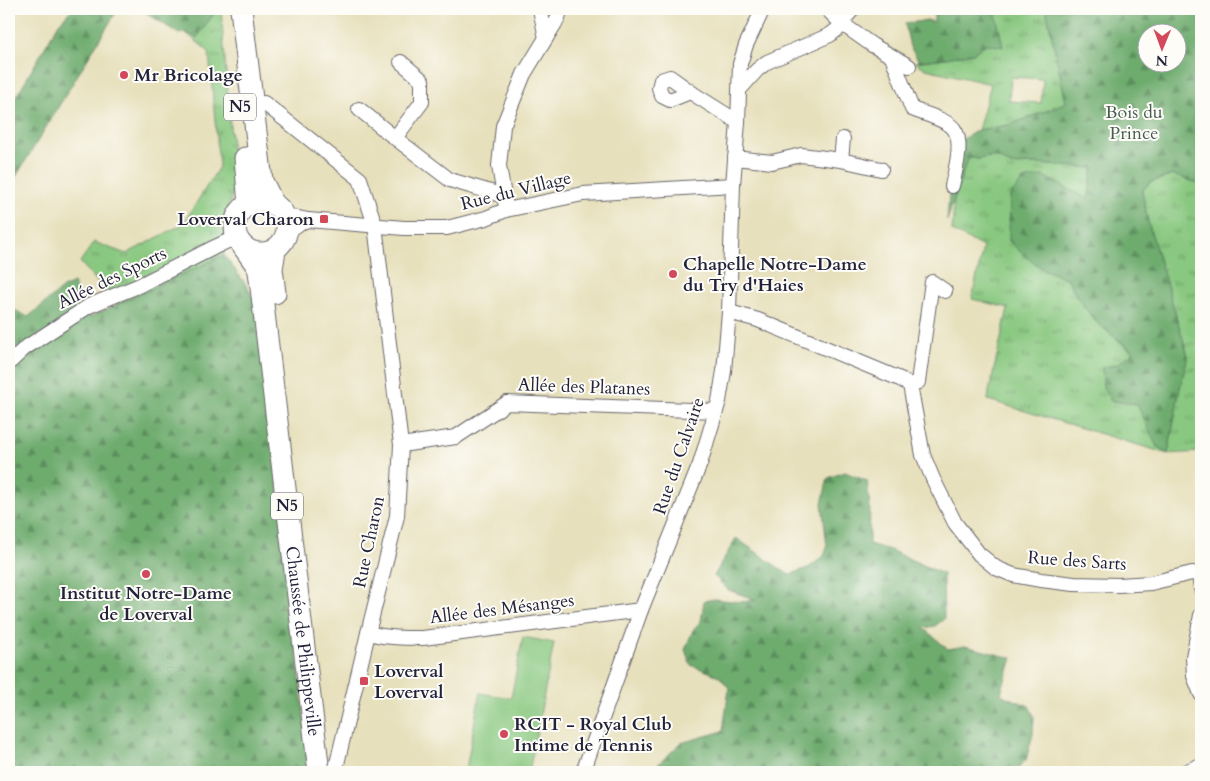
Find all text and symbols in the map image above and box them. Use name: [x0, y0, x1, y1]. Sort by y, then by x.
north arrow: [1138, 22, 1188, 72]
text: N: [1156, 51, 1168, 70]
place label: Mr Bricolage: [134, 63, 243, 88]
marker: Mr Bricolage: [118, 69, 130, 81]
road number: N5: [224, 94, 256, 120]
park label: Bois du Prince: [1105, 100, 1163, 146]
street label: Rue du Village: [458, 165, 574, 217]
place label: Loverval Charon: [177, 207, 314, 232]
marker: Loverval Charon: [318, 213, 330, 225]
street label: Allée des Sports: [53, 241, 171, 315]
place label: Chapelle Notre-Dame du Try d'Haies: [683, 252, 867, 298]
marker: Chapelle Notre-Dame du Try d'Haies: [667, 268, 679, 280]
street label: Allée des Platanes: [517, 372, 651, 402]
street label: Rue du Calvaire: [647, 394, 711, 518]
road number: N5: [271, 492, 303, 520]
street label: Rue Charon: [347, 493, 391, 590]
street label: Chaussée de Philippeville: [280, 545, 327, 738]
street label: Rue des Sarts: [1027, 545, 1127, 577]
marker: Institut Notre-Dame de Loverval: [140, 568, 152, 580]
place label: Institut Notre-Dame de Loverval: [60, 581, 232, 627]
street label: Allée des Mésanges: [428, 588, 576, 630]
place label: Loverval Loverval: [374, 659, 444, 705]
marker: Loverval Loverval: [358, 675, 370, 687]
place label: RCIT - Royal Club Intime de Tennis: [514, 712, 672, 758]
marker: RCIT - Royal Club Intime de Tennis: [498, 728, 510, 740]

